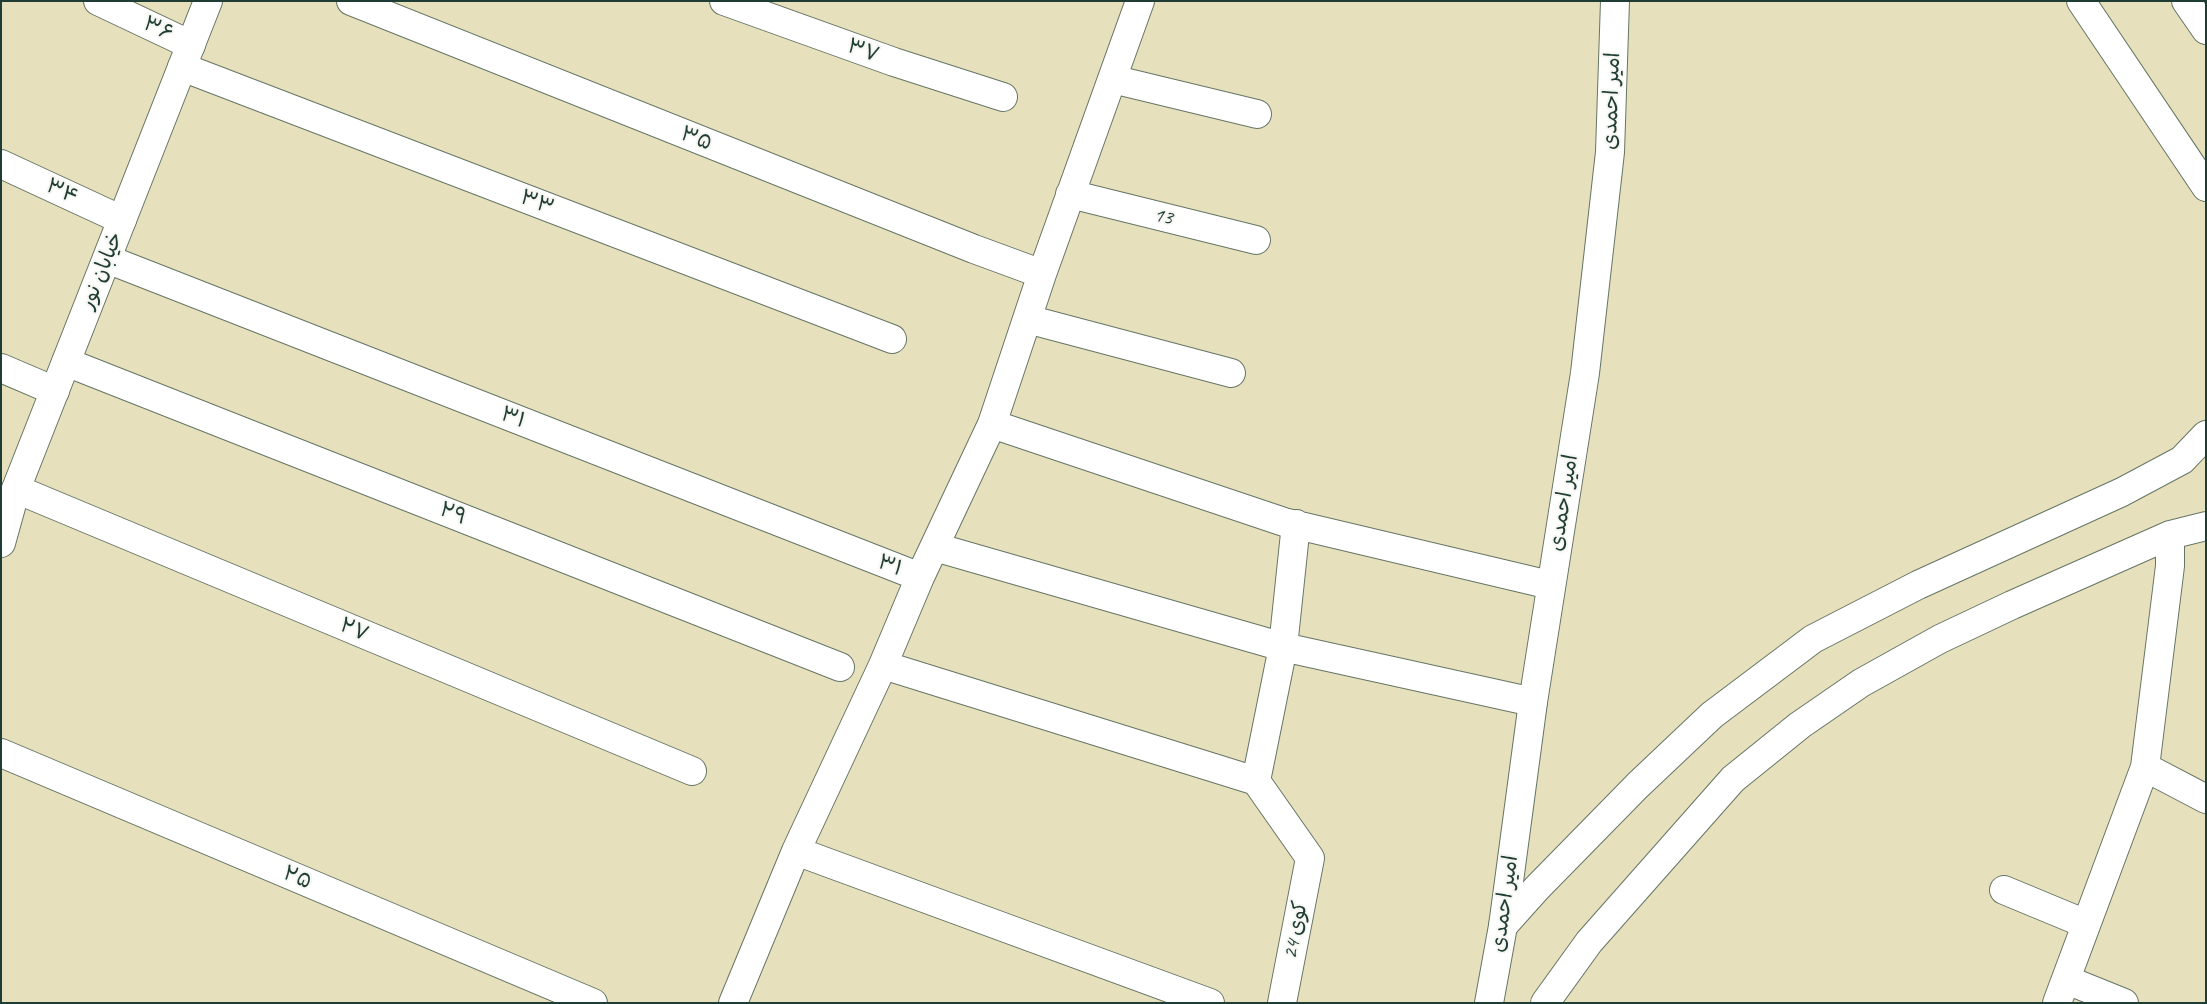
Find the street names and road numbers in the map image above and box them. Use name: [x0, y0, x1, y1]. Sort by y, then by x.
street label: ۳۶: [139, 11, 177, 47]
street label: ۳۷: [844, 34, 882, 68]
street label: امیر احمدی: [1598, 52, 1626, 150]
street label: ۳۵: [677, 121, 715, 157]
street label: ۳۴: [42, 174, 82, 210]
street label: ۳۳: [516, 185, 558, 221]
street label: 13: [1151, 202, 1175, 232]
street label: خیابان نور: [75, 229, 129, 313]
street label: ۳۱: [497, 402, 529, 434]
street label: امیر احمدی: [1544, 453, 1584, 553]
street label: ۲۹: [436, 497, 470, 531]
street label: ۳۱: [874, 550, 906, 582]
street label: ۲۷: [336, 613, 372, 647]
street label: امیر احمدی: [1486, 854, 1524, 954]
street label: ۲۵: [279, 861, 315, 895]
street label: کوی 24: [1278, 899, 1314, 961]

